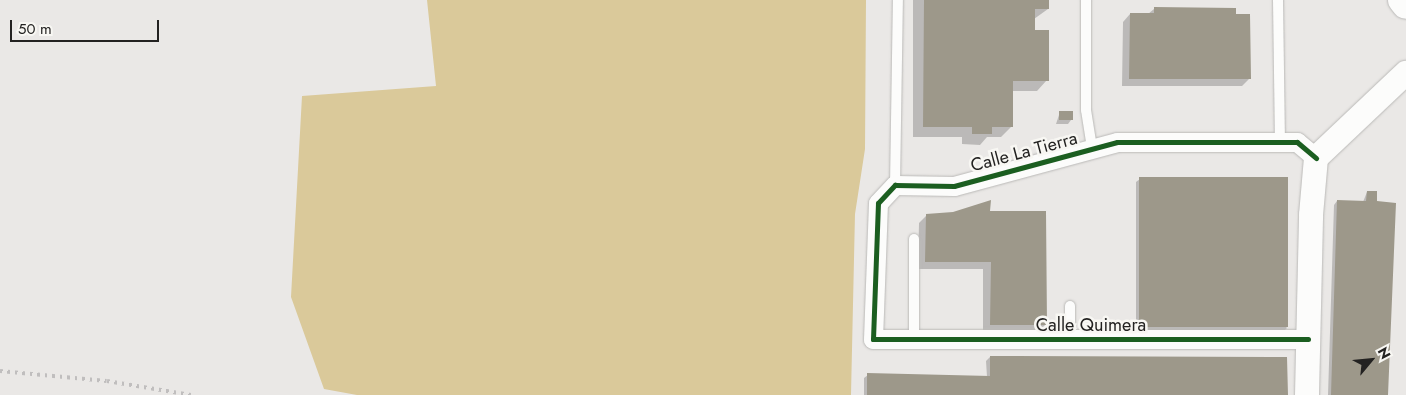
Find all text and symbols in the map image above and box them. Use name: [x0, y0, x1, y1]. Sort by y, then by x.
scale bar: [12, 10, 161, 42]
text: 50 m: [18, 18, 52, 40]
street label: Calle La Tierra: [968, 127, 1080, 177]
street label: Calle Quimera: [1036, 314, 1146, 336]
north arrow: [1346, 335, 1396, 385]
text: N: [1373, 343, 1396, 363]

